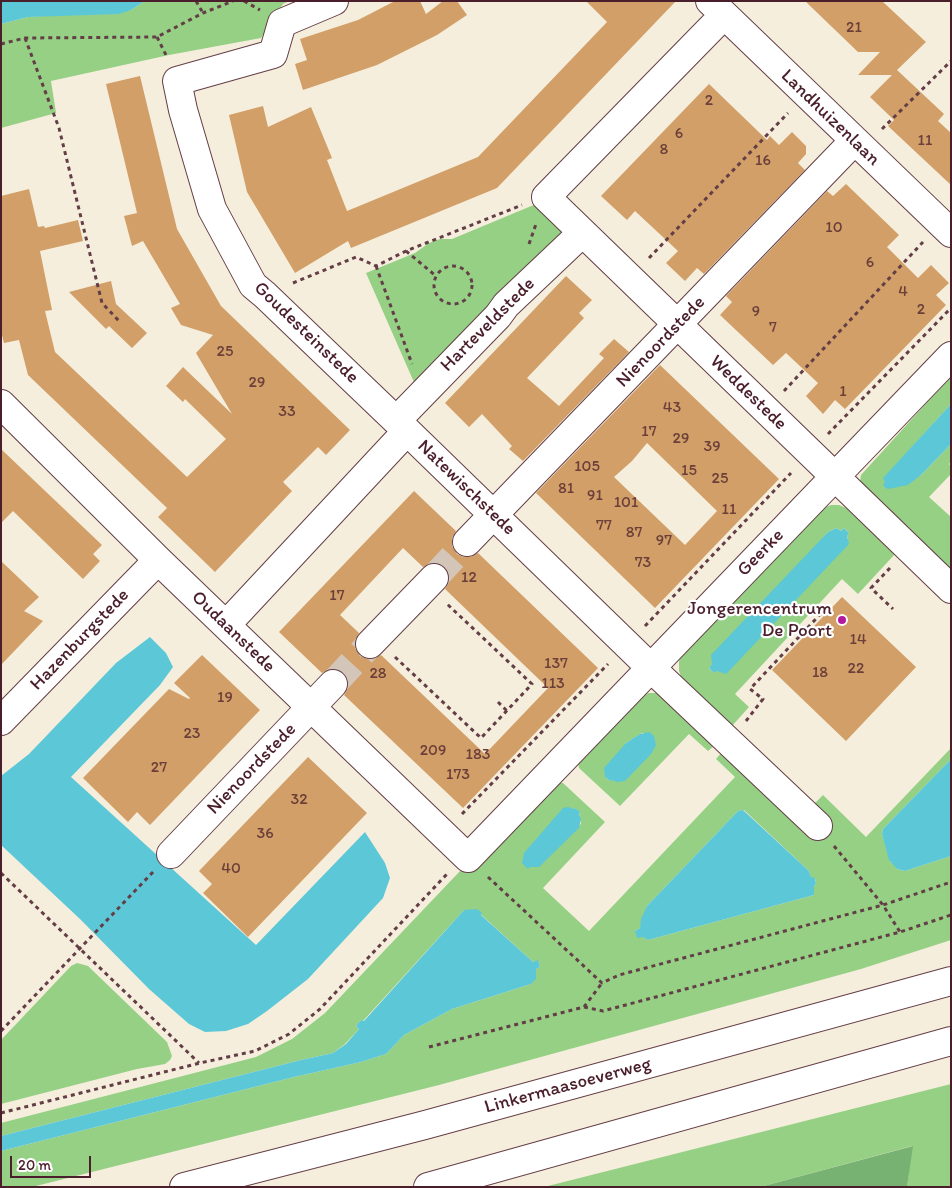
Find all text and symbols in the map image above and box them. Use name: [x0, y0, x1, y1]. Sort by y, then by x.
house number: 21: [846, 18, 862, 38]
street label: Landhuizenlaan: [776, 65, 884, 171]
house number: 2: [705, 91, 713, 111]
house number: 6: [675, 124, 683, 144]
house number: 11: [918, 131, 932, 151]
house number: 8: [660, 140, 668, 160]
house number: 16: [755, 151, 771, 171]
house number: 10: [825, 218, 843, 238]
house number: 6: [866, 253, 874, 273]
street label: Harteveldstede: [436, 273, 540, 377]
street label: Goudesteinstede: [249, 277, 363, 389]
house number: 4: [898, 282, 908, 302]
street label: Nienoordstede: [612, 291, 710, 393]
house number: 2: [917, 300, 925, 320]
house number: 9: [752, 302, 760, 322]
house number: 7: [769, 318, 777, 338]
house number: 25: [217, 342, 233, 362]
street label: Weddestede: [705, 351, 791, 435]
house number: 29: [249, 373, 265, 393]
house number: 1: [839, 382, 847, 402]
house number: 43: [663, 398, 681, 418]
house number: 33: [278, 402, 296, 422]
house number: 17: [641, 422, 657, 442]
house number: 29: [673, 429, 689, 449]
street label: Natewischstede: [412, 435, 520, 541]
house number: 39: [703, 437, 721, 457]
house number: 105: [574, 457, 600, 477]
house number: 15: [681, 461, 697, 481]
house number: 25: [712, 469, 728, 489]
house number: 81: [558, 479, 574, 499]
house number: 91: [587, 486, 603, 506]
house number: 101: [614, 493, 638, 513]
house number: 11: [722, 500, 736, 520]
house number: 77: [596, 516, 612, 536]
house number: 87: [626, 523, 642, 543]
street label: Geerke: [733, 524, 789, 582]
house number: 97: [656, 531, 672, 551]
house number: 73: [635, 553, 651, 573]
house number: 12: [461, 568, 477, 588]
street label: Hazenburgstede: [26, 584, 134, 696]
street label: Oudaanstede: [186, 586, 280, 678]
house number: 17: [329, 586, 345, 606]
place label: Jongerencentrum De Poort: [687, 598, 832, 642]
marker: Jongerencentrum De Poort: [836, 614, 848, 626]
house number: 14: [849, 630, 867, 650]
house number: 137: [544, 654, 568, 674]
house number: 22: [848, 659, 864, 679]
house number: 18: [812, 663, 828, 683]
house number: 28: [369, 664, 387, 684]
house number: 113: [541, 674, 565, 694]
house number: 19: [217, 688, 233, 708]
street label: Nienoordstede: [203, 718, 301, 820]
house number: 23: [183, 724, 201, 744]
house number: 209: [420, 741, 446, 761]
house number: 183: [466, 745, 490, 765]
house number: 27: [151, 758, 167, 778]
house number: 173: [446, 765, 470, 785]
house number: 32: [290, 790, 308, 810]
house number: 36: [256, 824, 274, 844]
house number: 40: [221, 859, 241, 879]
street label: Linkermaasoeverweg: [482, 1053, 654, 1119]
scale bar: [12, 1146, 94, 1178]
text: 20 m: [18, 1156, 51, 1174]

